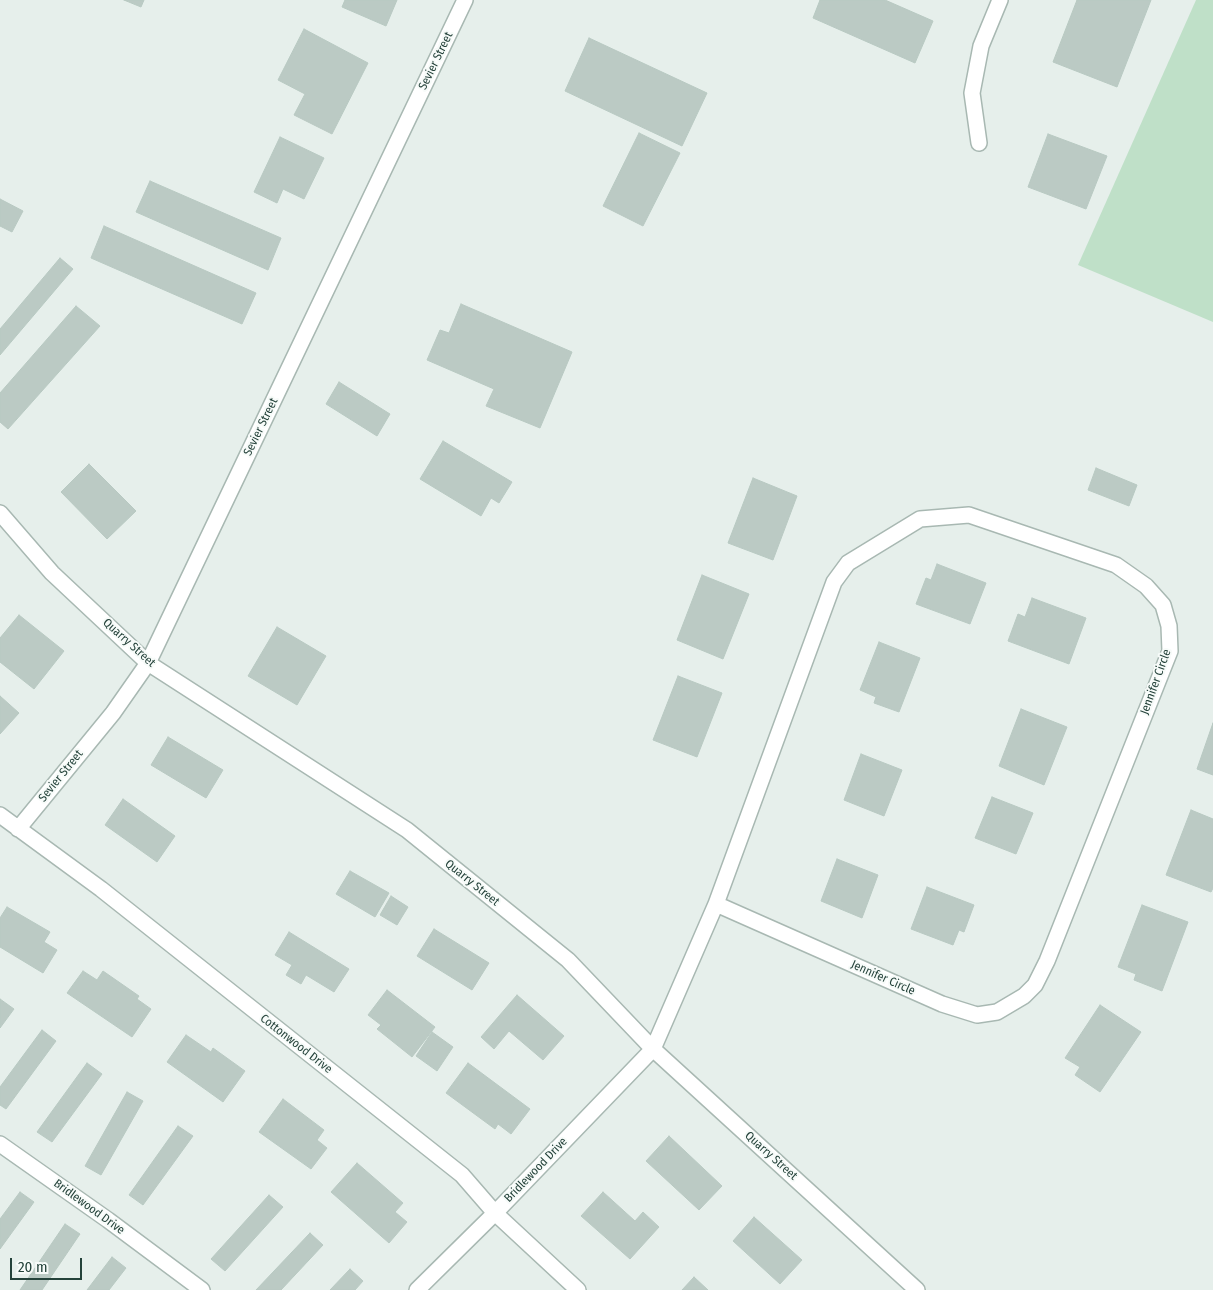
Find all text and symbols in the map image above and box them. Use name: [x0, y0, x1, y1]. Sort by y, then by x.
street label: Sevier Street: [416, 30, 456, 92]
street label: Sevier Street: [241, 396, 281, 458]
street label: Quarry Street: [100, 616, 158, 670]
street label: Jennifer Circle: [1138, 647, 1174, 717]
street label: Sevier Street: [36, 747, 86, 805]
street label: Quarry Street: [442, 857, 502, 909]
street label: Jennifer Circle: [849, 957, 917, 999]
street label: Cottonwood Drive: [257, 1011, 335, 1077]
street label: Quarry Street: [742, 1129, 800, 1183]
street label: Bridlewood Drive: [502, 1135, 570, 1205]
street label: Bridlewood Drive: [51, 1176, 127, 1238]
scale bar: [12, 1248, 85, 1280]
text: 20 m: [18, 1258, 48, 1276]

